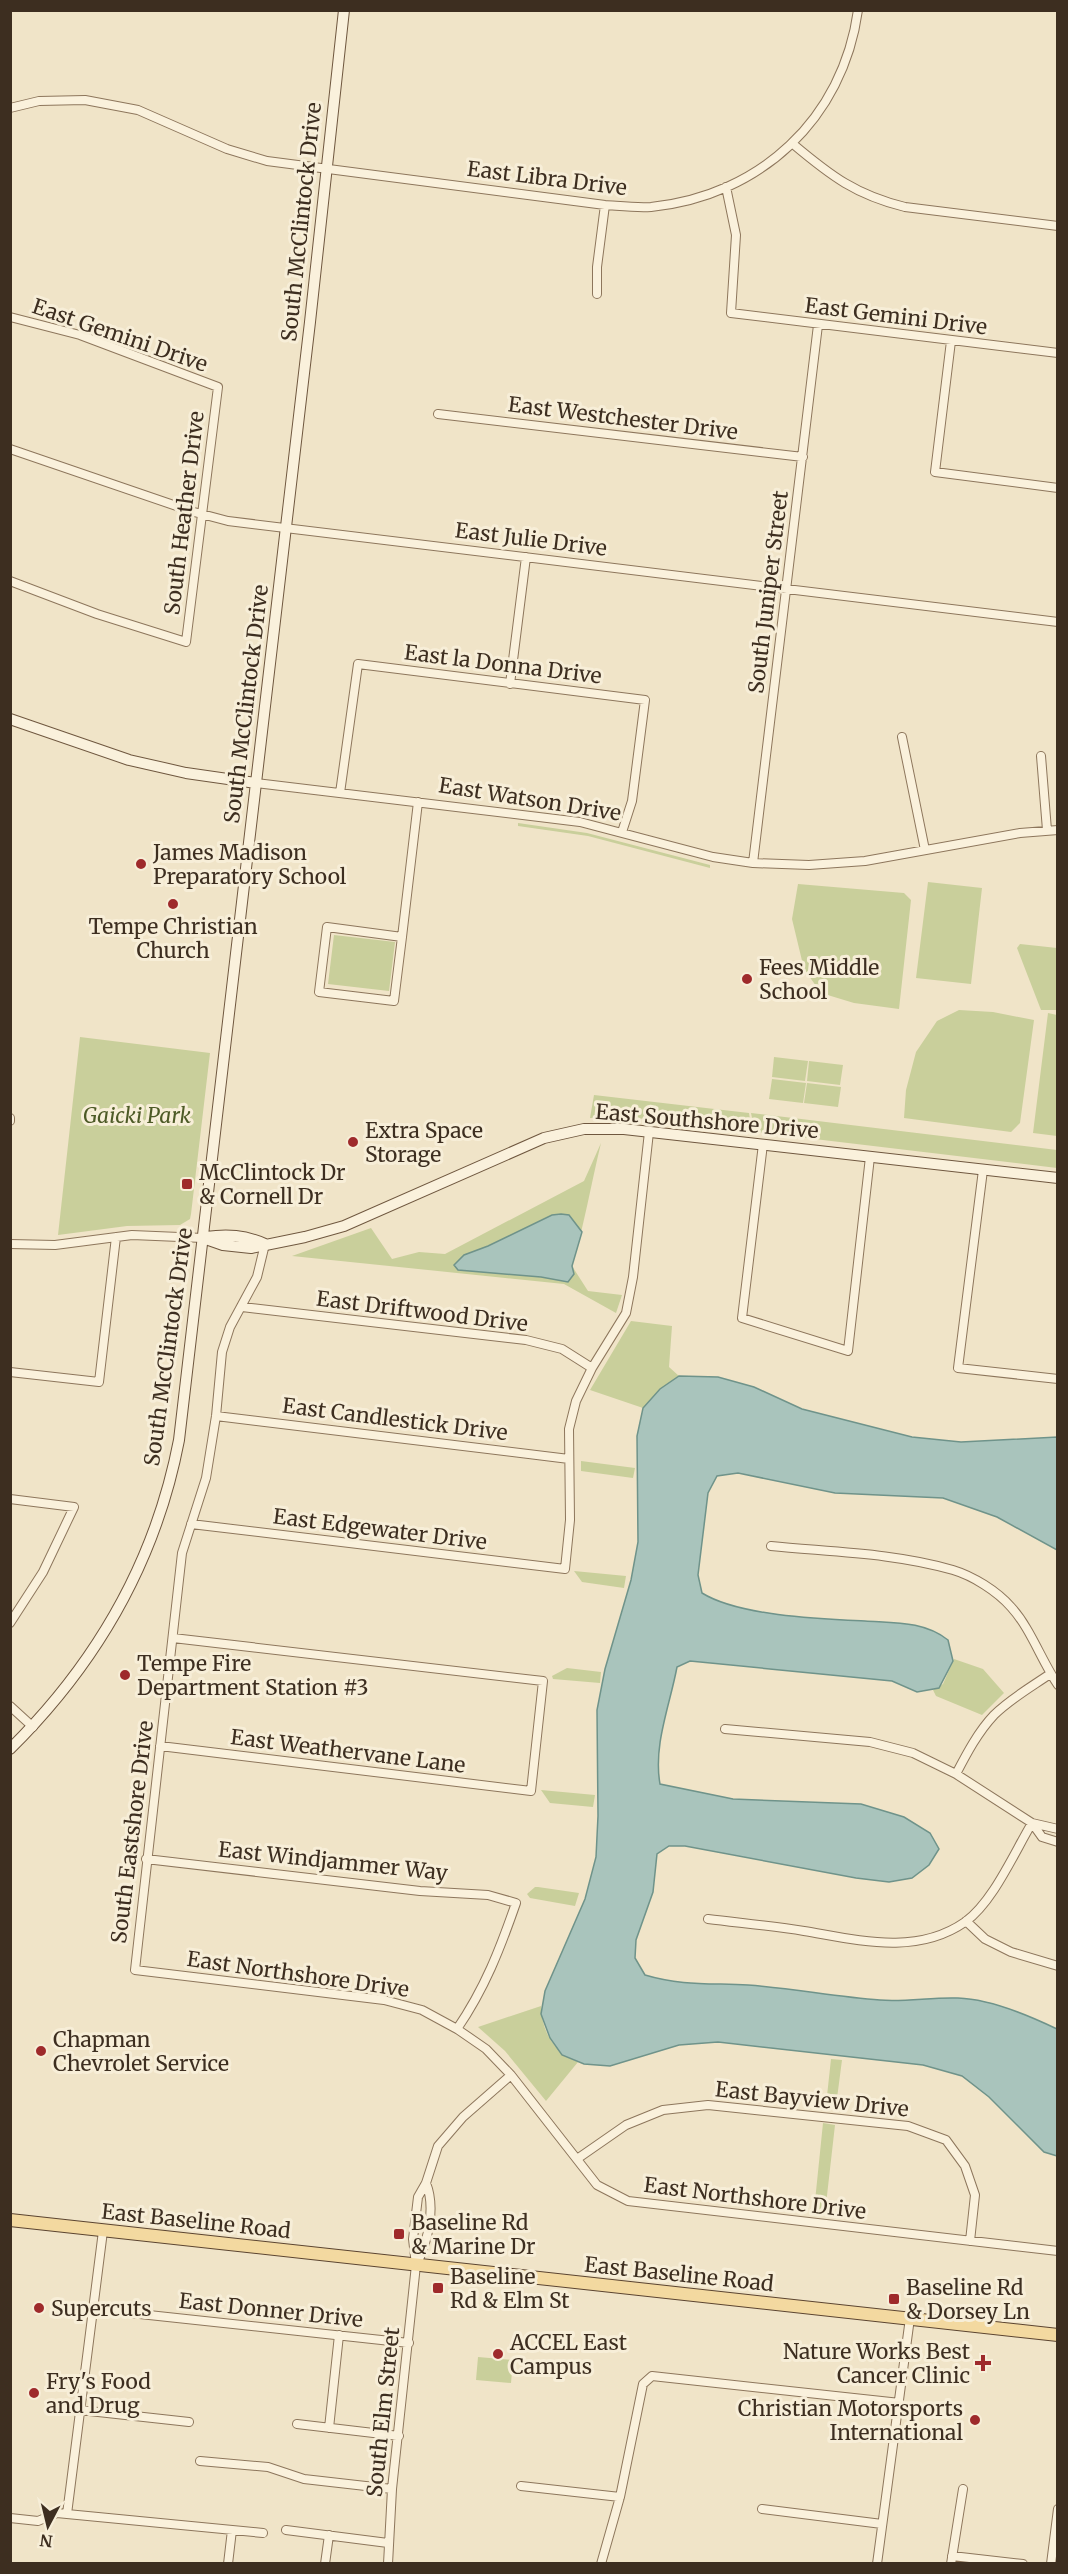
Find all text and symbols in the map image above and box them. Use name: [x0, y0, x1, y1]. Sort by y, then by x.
street label: South McClintock Drive: [275, 101, 327, 343]
street label: East Libra Drive: [466, 155, 628, 201]
street label: East Gemini Drive: [803, 291, 989, 341]
street label: East Gemini Drive: [29, 292, 211, 378]
street label: East Westchester Drive: [507, 391, 739, 446]
street label: South Heather Drive: [158, 409, 210, 616]
street label: South Juniper Street: [742, 489, 794, 695]
street label: East Julie Drive: [454, 516, 608, 562]
street label: South McClintock Drive: [218, 583, 274, 825]
street label: East la Donna Drive: [403, 638, 603, 690]
street label: East Watson Drive: [437, 771, 623, 827]
place label: James Madison Preparatory School: [152, 839, 347, 890]
marker: James Madison Preparatory School: [134, 857, 148, 871]
marker: Tempe Christian Church: [166, 897, 180, 911]
place label: Tempe Christian Church: [88, 913, 258, 964]
place label: Fees Middle School: [759, 954, 879, 1005]
marker: Fees Middle School: [740, 972, 754, 986]
street label: East Southshore Drive: [594, 1098, 820, 1144]
park label: Gaicki Park: [83, 1102, 191, 1129]
place label: Extra Space Storage: [365, 1117, 483, 1168]
marker: Extra Space Storage: [346, 1135, 360, 1149]
place label: McClintock Dr & Cornell Dr: [199, 1159, 345, 1210]
marker: McClintock Dr & Cornell Dr: [180, 1177, 194, 1191]
street label: South McClintock Drive: [138, 1226, 198, 1468]
street label: East Driftwood Drive: [315, 1285, 529, 1337]
street label: East Candlestick Drive: [281, 1392, 509, 1446]
street label: East Edgewater Drive: [272, 1502, 488, 1556]
place label: Tempe Fire Department Station #3: [137, 1650, 368, 1701]
marker: Tempe Fire Department Station #3: [118, 1668, 132, 1682]
street label: South Eastshore Drive: [105, 1719, 159, 1945]
street label: East Weathervane Lane: [229, 1723, 467, 1779]
street label: East Windjammer Way: [217, 1836, 450, 1887]
street label: East Northshore Drive: [185, 1945, 411, 2003]
place label: Chapman Chevrolet Service: [53, 2026, 229, 2077]
marker: Chapman Chevrolet Service: [34, 2044, 48, 2058]
street label: East Bayview Drive: [714, 2075, 910, 2123]
street label: East Northshore Drive: [642, 2171, 868, 2225]
street label: East Baseline Road: [100, 2198, 292, 2244]
place label: Baseline Rd & Marine Dr: [411, 2209, 535, 2260]
marker: Baseline Rd & Marine Dr: [392, 2227, 406, 2241]
street label: East Baseline Road: [583, 2251, 775, 2297]
place label: Baseline Rd & Elm St: [450, 2263, 569, 2314]
place label: Baseline Rd & Dorsey Ln: [906, 2274, 1030, 2325]
marker: Baseline Rd & Elm St: [431, 2281, 445, 2295]
street label: East Donner Drive: [178, 2287, 364, 2333]
marker: Baseline Rd & Dorsey Ln: [887, 2292, 901, 2306]
place label: Supercuts: [51, 2295, 152, 2322]
marker: Supercuts: [32, 2301, 46, 2315]
street label: South Elm Street: [361, 2326, 405, 2498]
place label: ACCEL East Campus: [509, 2329, 627, 2380]
place label: Nature Works Best Cancer Clinic: [783, 2338, 970, 2389]
marker: ACCEL East Campus: [491, 2347, 505, 2361]
marker: Nature Works Best Cancer Clinic: [974, 2354, 992, 2372]
place label: Fry's Food and Drug: [46, 2368, 151, 2419]
marker: Fry's Food and Drug: [27, 2386, 41, 2400]
place label: Christian Motorsports International: [738, 2395, 963, 2446]
marker: Christian Motorsports International: [968, 2413, 982, 2427]
north arrow: [18, 2496, 78, 2556]
text: N: [38, 2530, 54, 2552]

